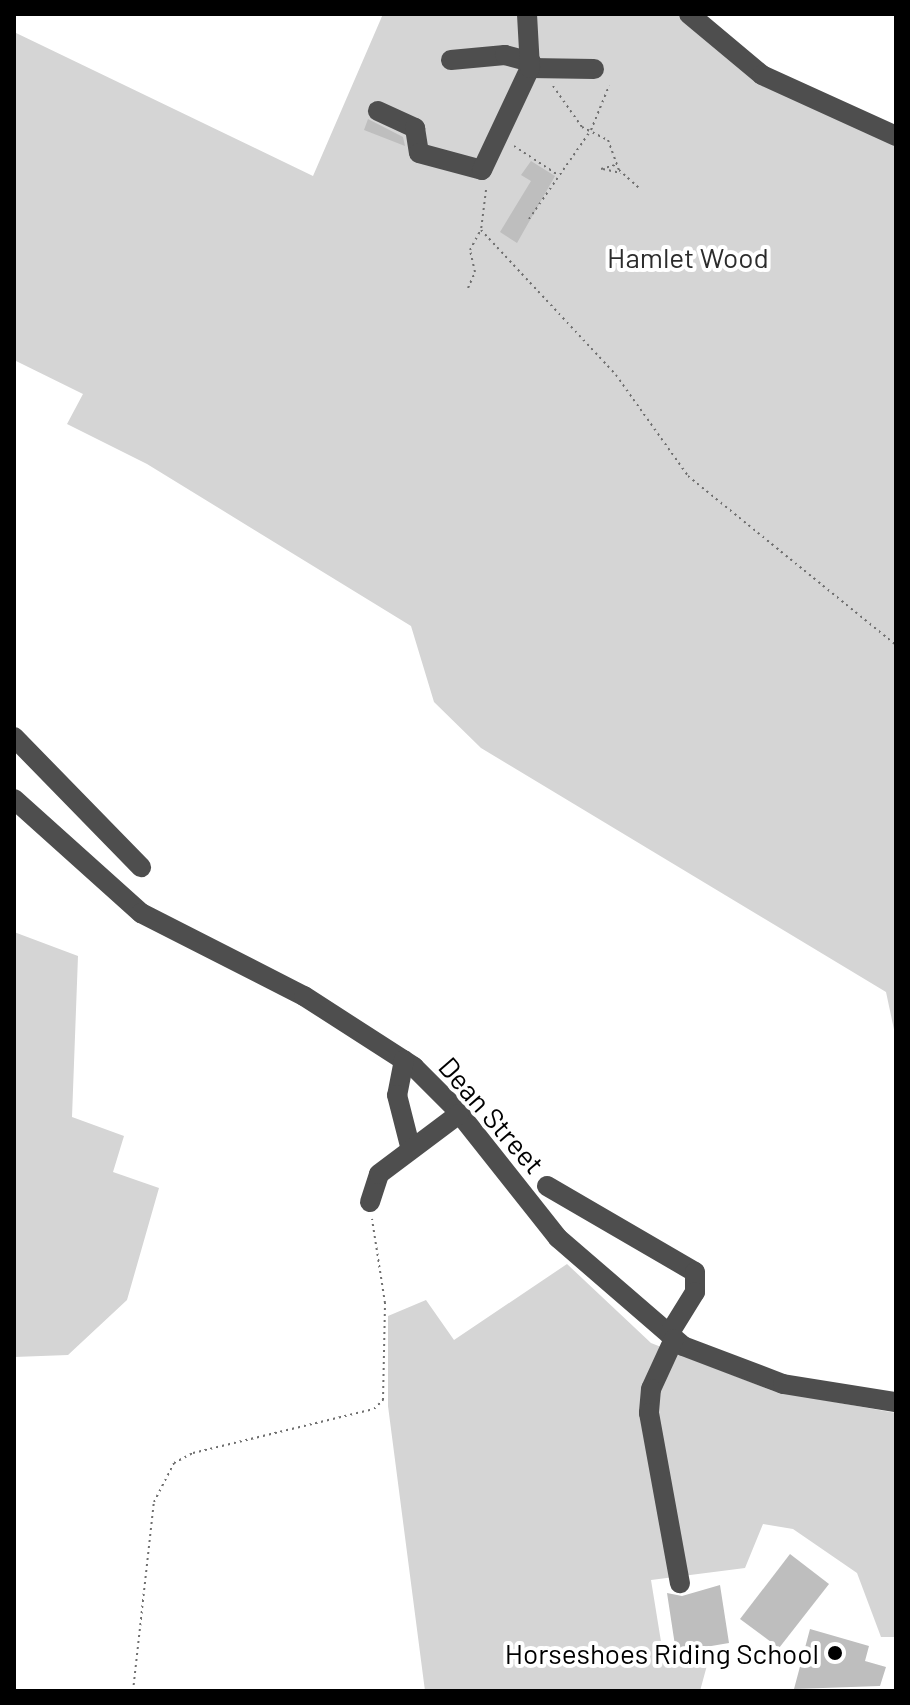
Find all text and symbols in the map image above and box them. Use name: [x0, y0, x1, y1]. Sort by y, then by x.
park label: Hamlet Wood: [607, 240, 769, 274]
street label: Dean Street: [432, 1050, 552, 1180]
place label: Horseshoes Riding School: [505, 1636, 819, 1670]
marker: Horseshoes Riding School: [826, 1644, 844, 1662]

